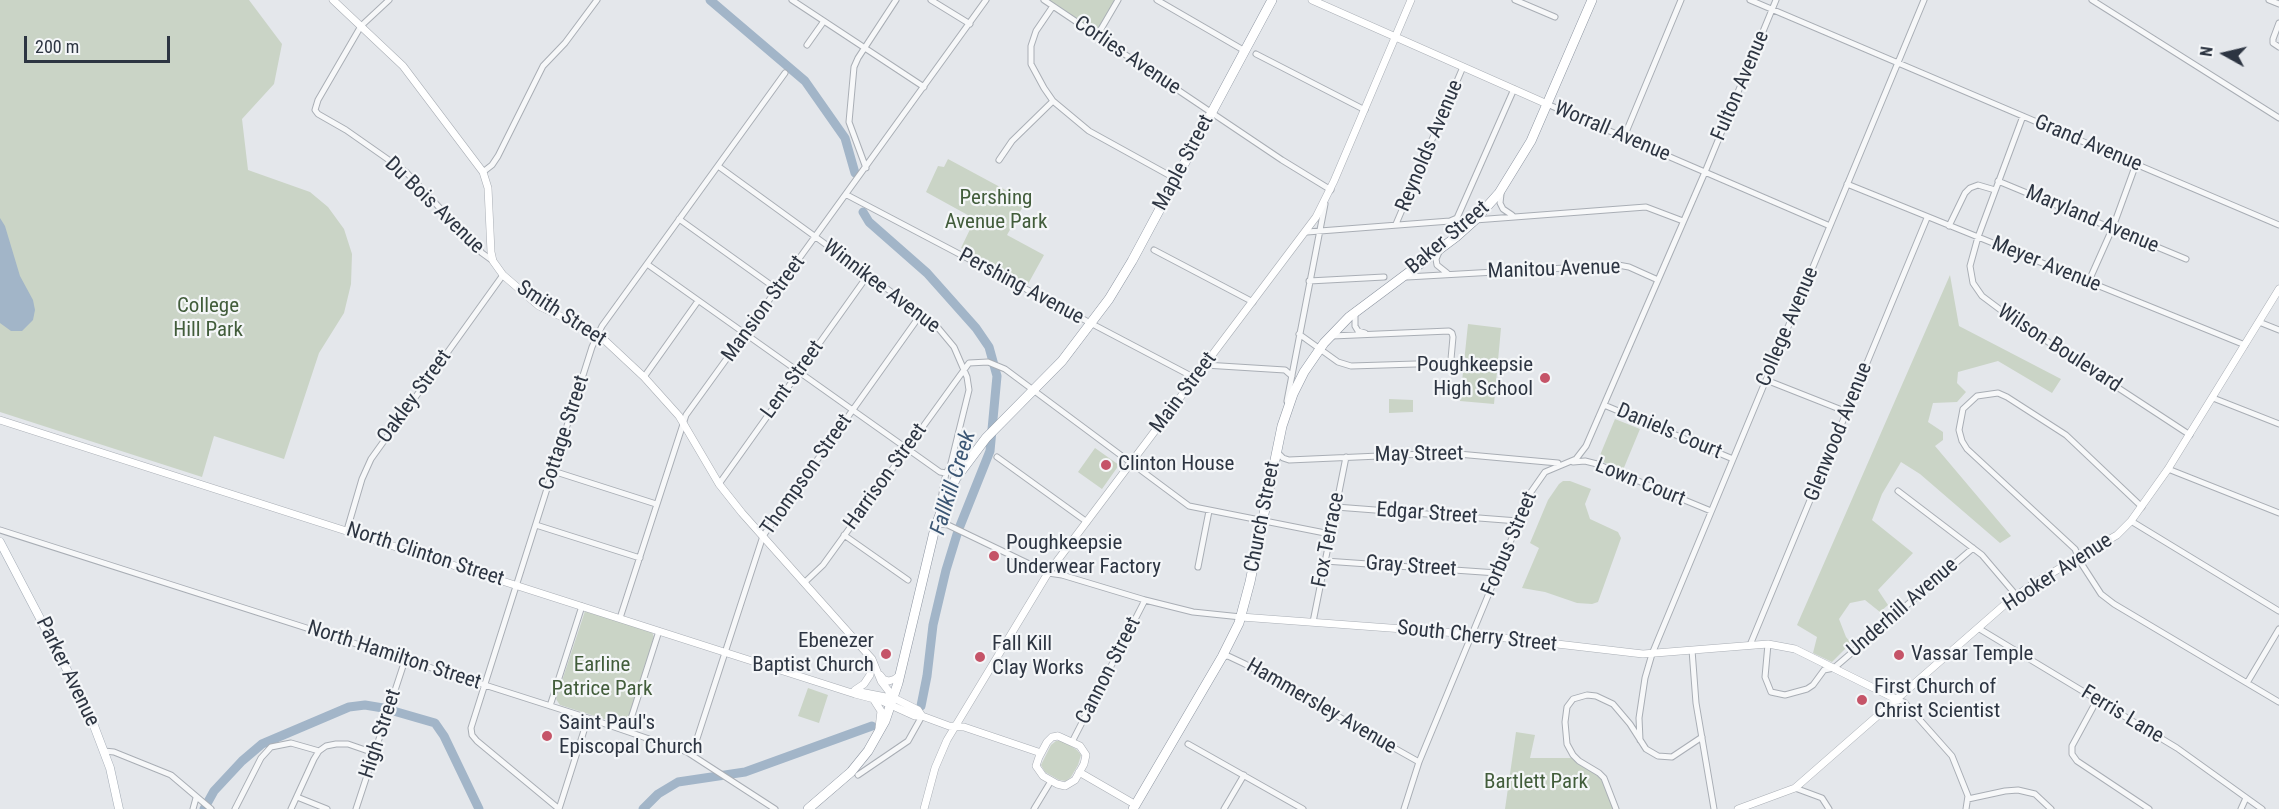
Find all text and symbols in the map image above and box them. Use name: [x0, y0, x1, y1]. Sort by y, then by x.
street label: Corlies Avenue: [1069, 11, 1185, 101]
scale bar: [27, 24, 172, 62]
north arrow: [2195, 24, 2255, 84]
street label: Fulton Avenue: [1707, 27, 1775, 145]
text: 200 m: [35, 36, 79, 57]
text: N: [2197, 45, 2217, 58]
street label: Reynolds Avenue: [1391, 76, 1469, 216]
street label: Worrall Avenue: [1550, 96, 1674, 168]
street label: Grand Avenue: [2030, 110, 2146, 178]
street label: Maple Street: [1148, 111, 1220, 215]
street label: Du Bois Avenue: [379, 152, 489, 260]
street label: Maryland Avenue: [2022, 181, 2162, 259]
park label: Pershing Avenue Park: [945, 186, 1047, 236]
street label: Baker Street: [1401, 196, 1495, 280]
street label: Meyer Avenue: [1988, 232, 2104, 298]
street label: Winnikee Avenue: [817, 235, 945, 339]
street label: Pershing Avenue: [954, 243, 1088, 331]
street label: Mansion Street: [717, 251, 811, 367]
street label: Manitou Avenue: [1487, 255, 1621, 285]
street label: College Avenue: [1752, 263, 1824, 391]
street label: Smith Street: [511, 276, 611, 352]
park label: College Hill Park: [173, 294, 243, 344]
street label: Wilson Boulevard: [1992, 300, 2126, 398]
street label: Lent Street: [756, 336, 830, 424]
street label: Oakley Street: [373, 345, 457, 449]
street label: Main Street: [1145, 348, 1223, 438]
place label: Poughkeepsie High School: [1417, 353, 1533, 403]
street label: Glenwood Avenue: [1800, 359, 1878, 505]
marker: Poughkeepsie High School: [1538, 371, 1552, 385]
street label: Cottage Street: [535, 372, 595, 494]
street label: Daniels Court: [1613, 399, 1725, 465]
street label: Thompson Street: [756, 410, 858, 540]
street label: Harrison Street: [839, 419, 933, 535]
water label: Fallkill Creek: [926, 428, 982, 538]
street label: May Street: [1375, 442, 1463, 468]
place label: Clinton House: [1118, 452, 1234, 478]
street label: Lown Court: [1591, 454, 1689, 512]
marker: Clinton House: [1099, 458, 1113, 472]
street label: Church Street: [1240, 459, 1286, 575]
street label: Forbus Street: [1477, 488, 1543, 600]
street label: Fox Terrace: [1307, 490, 1351, 590]
street label: Edgar Street: [1375, 498, 1479, 530]
street label: North Clinton Street: [343, 518, 507, 592]
street label: Hooker Avenue: [1999, 528, 2117, 618]
place label: Poughkeepsie Underwear Factory: [1006, 531, 1161, 581]
marker: Poughkeepsie Underwear Factory: [987, 549, 1001, 563]
street label: Gray Street: [1365, 551, 1457, 583]
street label: Underhill Avenue: [1842, 553, 1964, 663]
street label: Parker Avenue: [30, 613, 104, 731]
street label: Cannon Street: [1071, 613, 1147, 729]
street label: North Hamilton Street: [304, 616, 484, 696]
street label: South Cherry Street: [1396, 616, 1558, 658]
place label: Ebenezer Baptist Church: [752, 629, 874, 679]
place label: Fall Kill Clay Works: [992, 632, 1084, 682]
place label: Vassar Temple: [1911, 642, 2033, 668]
marker: Ebenezer Baptist Church: [879, 647, 893, 661]
marker: Vassar Temple: [1892, 648, 1906, 662]
marker: Fall Kill Clay Works: [973, 650, 987, 664]
park label: Earline Patrice Park: [552, 653, 652, 703]
street label: Hammersley Avenue: [1241, 654, 1401, 760]
place label: First Church of Christ Scientist: [1874, 675, 2000, 725]
street label: Ferris Lane: [2076, 681, 2168, 749]
street label: High Street: [355, 686, 407, 782]
marker: First Church of Christ Scientist: [1855, 693, 1869, 707]
place label: Saint Paul's Episcopal Church: [559, 711, 703, 761]
marker: Saint Paul's Episcopal Church: [540, 729, 554, 743]
park label: Bartlett Park: [1484, 770, 1588, 796]

